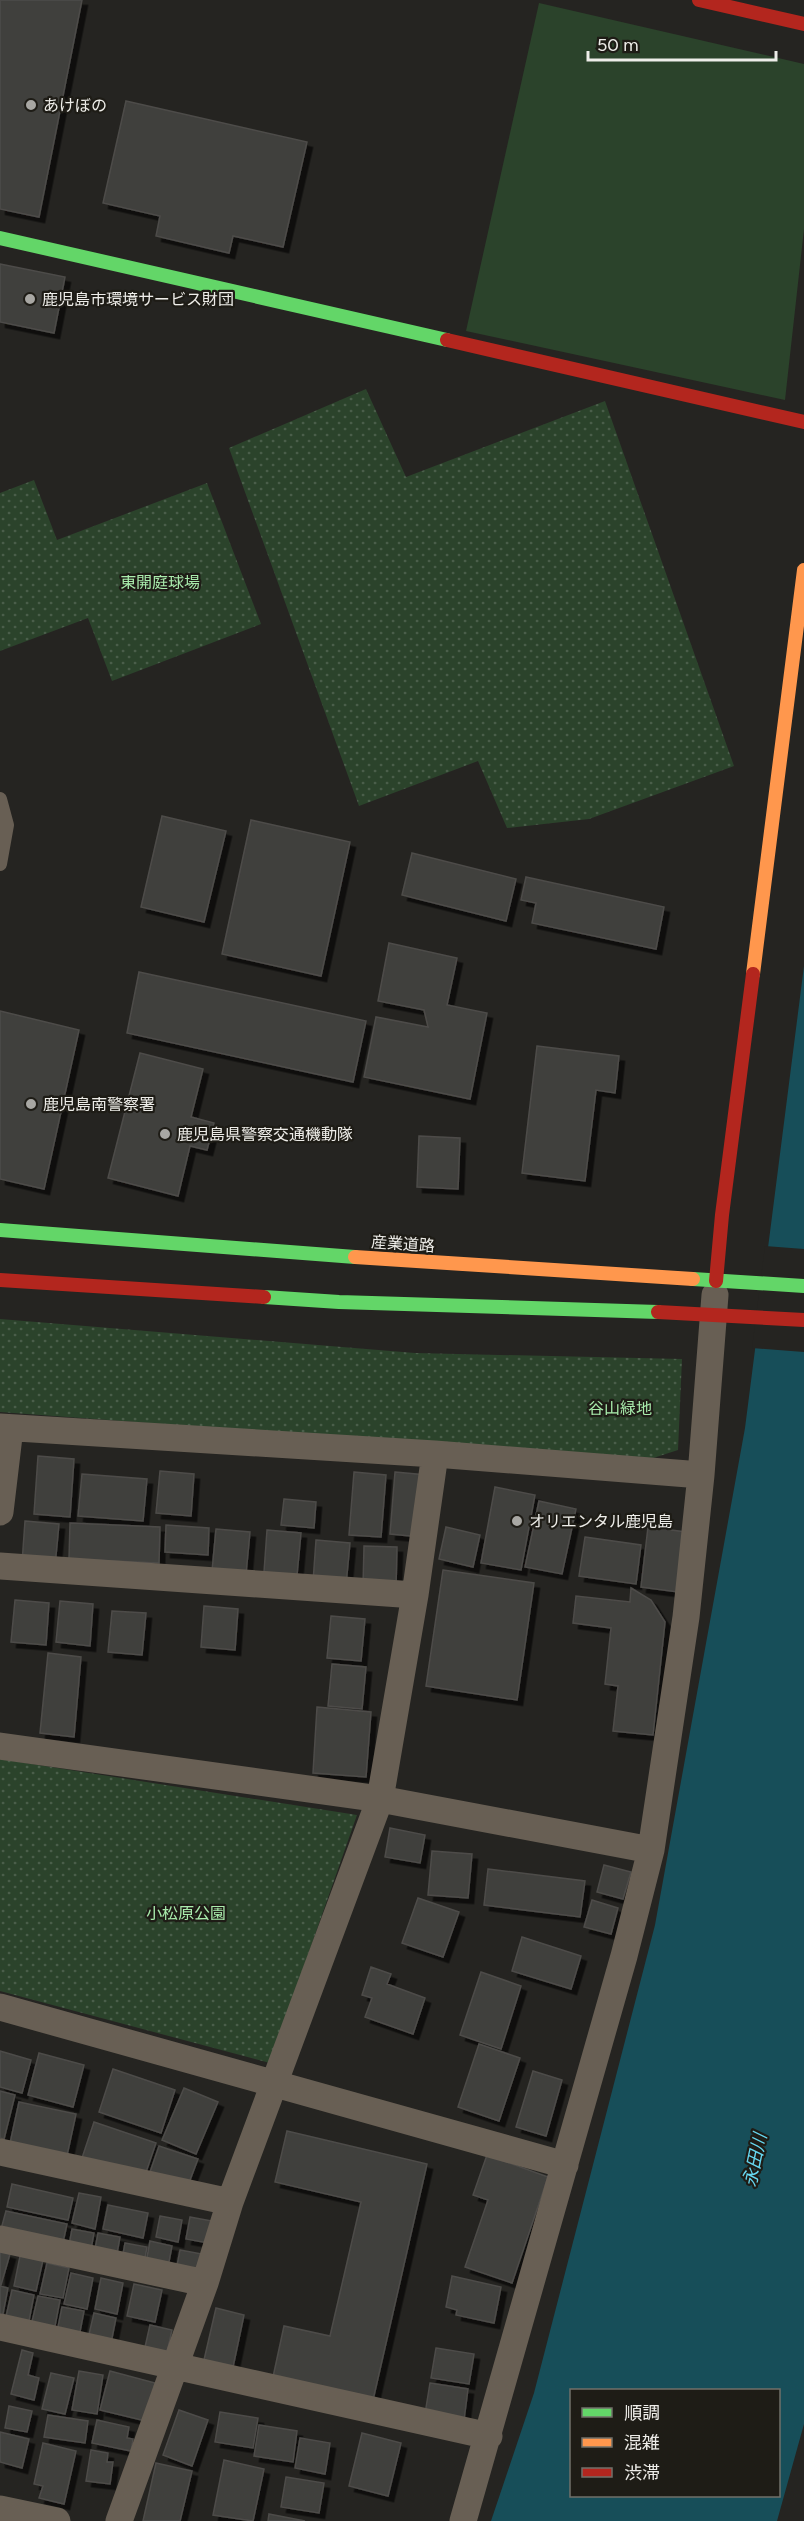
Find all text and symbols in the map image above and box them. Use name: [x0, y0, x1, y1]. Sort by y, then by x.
scale bar: [588, 24, 776, 62]
text: 50 m: [597, 34, 639, 56]
place label: あけぼの: [43, 96, 107, 115]
marker: あけぼの: [24, 98, 38, 112]
place label: 鹿児島市環境サービス財団: [42, 290, 234, 309]
marker: 鹿児島市環境サービス財団: [23, 292, 37, 306]
park label: 東開庭球場: [120, 573, 200, 592]
place label: 鹿児島南警察署: [43, 1095, 155, 1114]
marker: 鹿児島南警察署: [24, 1097, 38, 1111]
place label: 鹿児島県警察交通機動隊: [177, 1125, 353, 1144]
marker: 鹿児島県警察交通機動隊: [158, 1127, 172, 1141]
street label: 産業道路: [370, 1232, 436, 1256]
park label: 谷山緑地: [588, 1399, 652, 1418]
place label: オリエンタル鹿児島: [529, 1512, 673, 1531]
marker: オリエンタル鹿児島: [510, 1514, 524, 1528]
park label: 小松原公園: [146, 1904, 226, 1923]
water label: 永田川: [739, 2129, 772, 2189]
legend: [570, 2389, 780, 2497]
text: 順調: [624, 2402, 660, 2424]
text: 混雑: [624, 2432, 660, 2454]
text: 渋滞: [624, 2462, 660, 2484]

